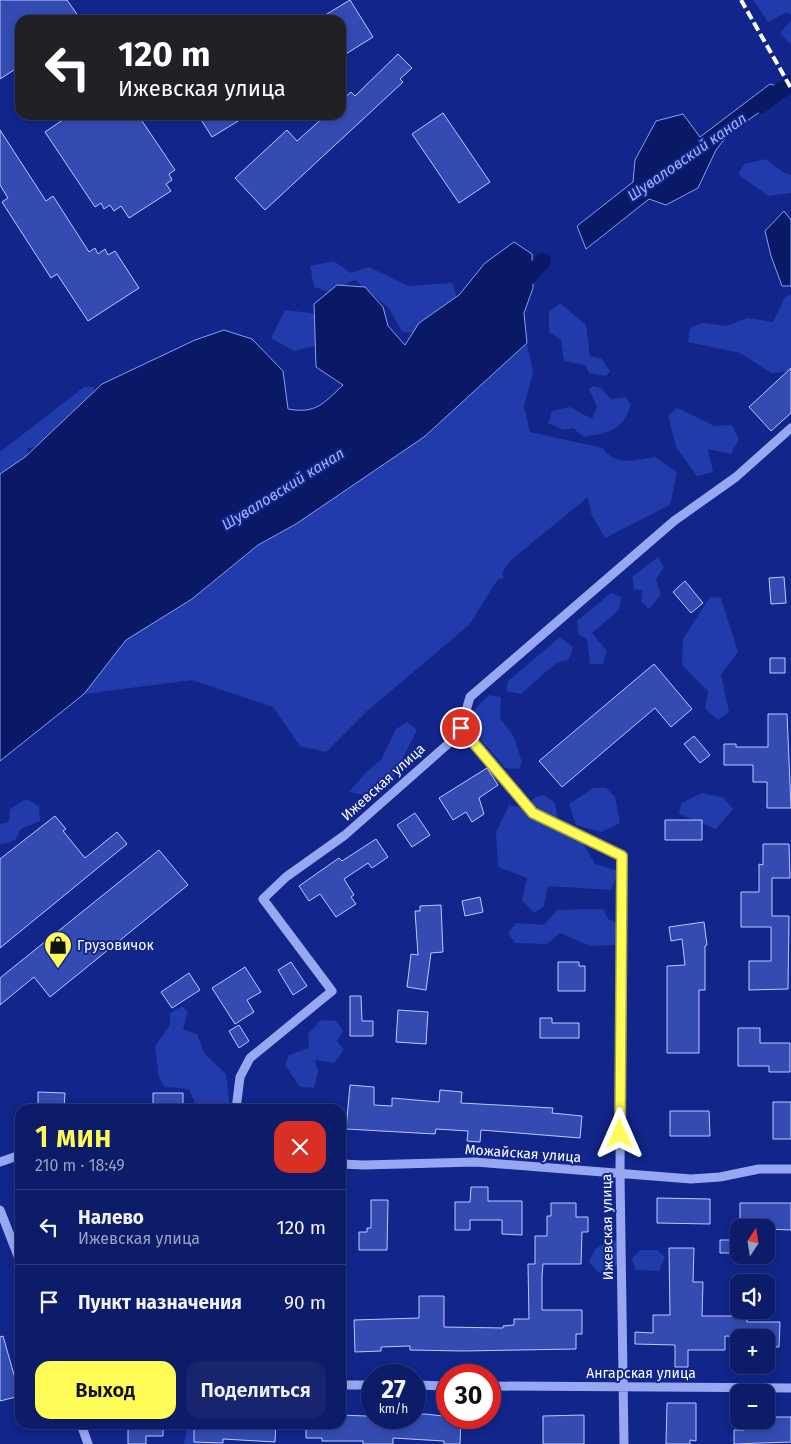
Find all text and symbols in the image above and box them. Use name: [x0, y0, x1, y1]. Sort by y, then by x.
text: 120 m: [118, 33, 211, 75]
icon: left: [35, 35, 100, 100]
text: Ижевская улица: [118, 75, 286, 102]
water label: Шуваловский канал: [624, 109, 750, 205]
water label: Шуваловский канал: [218, 444, 348, 534]
pin: [440, 707, 482, 749]
icon: arrive: [447, 714, 475, 742]
street label: Ижевская улица: [338, 740, 429, 824]
shop icon: Грузовичок: [43, 930, 73, 969]
place label: Грузовичок: [77, 937, 154, 954]
position arrow: [593, 1107, 645, 1159]
text: 1 мин: [35, 1119, 112, 1155]
button: close: [274, 1121, 326, 1173]
street label: Можайская улица: [464, 1141, 582, 1166]
text: 210 m · 18:49: [35, 1156, 125, 1175]
street label: Ижевская улица: [598, 1173, 617, 1281]
text: Налево: [78, 1206, 144, 1229]
icon: left: [35, 1213, 63, 1241]
text: 120 m: [276, 1216, 326, 1239]
north arrow: [730, 1219, 775, 1264]
map controls: [730, 1219, 775, 1429]
text: Ижевская улица: [78, 1229, 200, 1248]
button: sound: [730, 1274, 775, 1319]
icon: arrive: [35, 1288, 63, 1316]
text: Пункт назначения: [78, 1291, 242, 1314]
text: 90 m: [284, 1291, 326, 1314]
button: +: [730, 1329, 775, 1374]
button: Выход: [35, 1361, 176, 1419]
button: Поделиться: [186, 1361, 326, 1419]
speed limit sign: 30: [436, 1364, 501, 1429]
street label: Ангарская улица: [586, 1365, 696, 1382]
text: 27: [381, 1375, 406, 1405]
button: −: [730, 1384, 775, 1429]
text: km/h: [379, 1402, 408, 1416]

